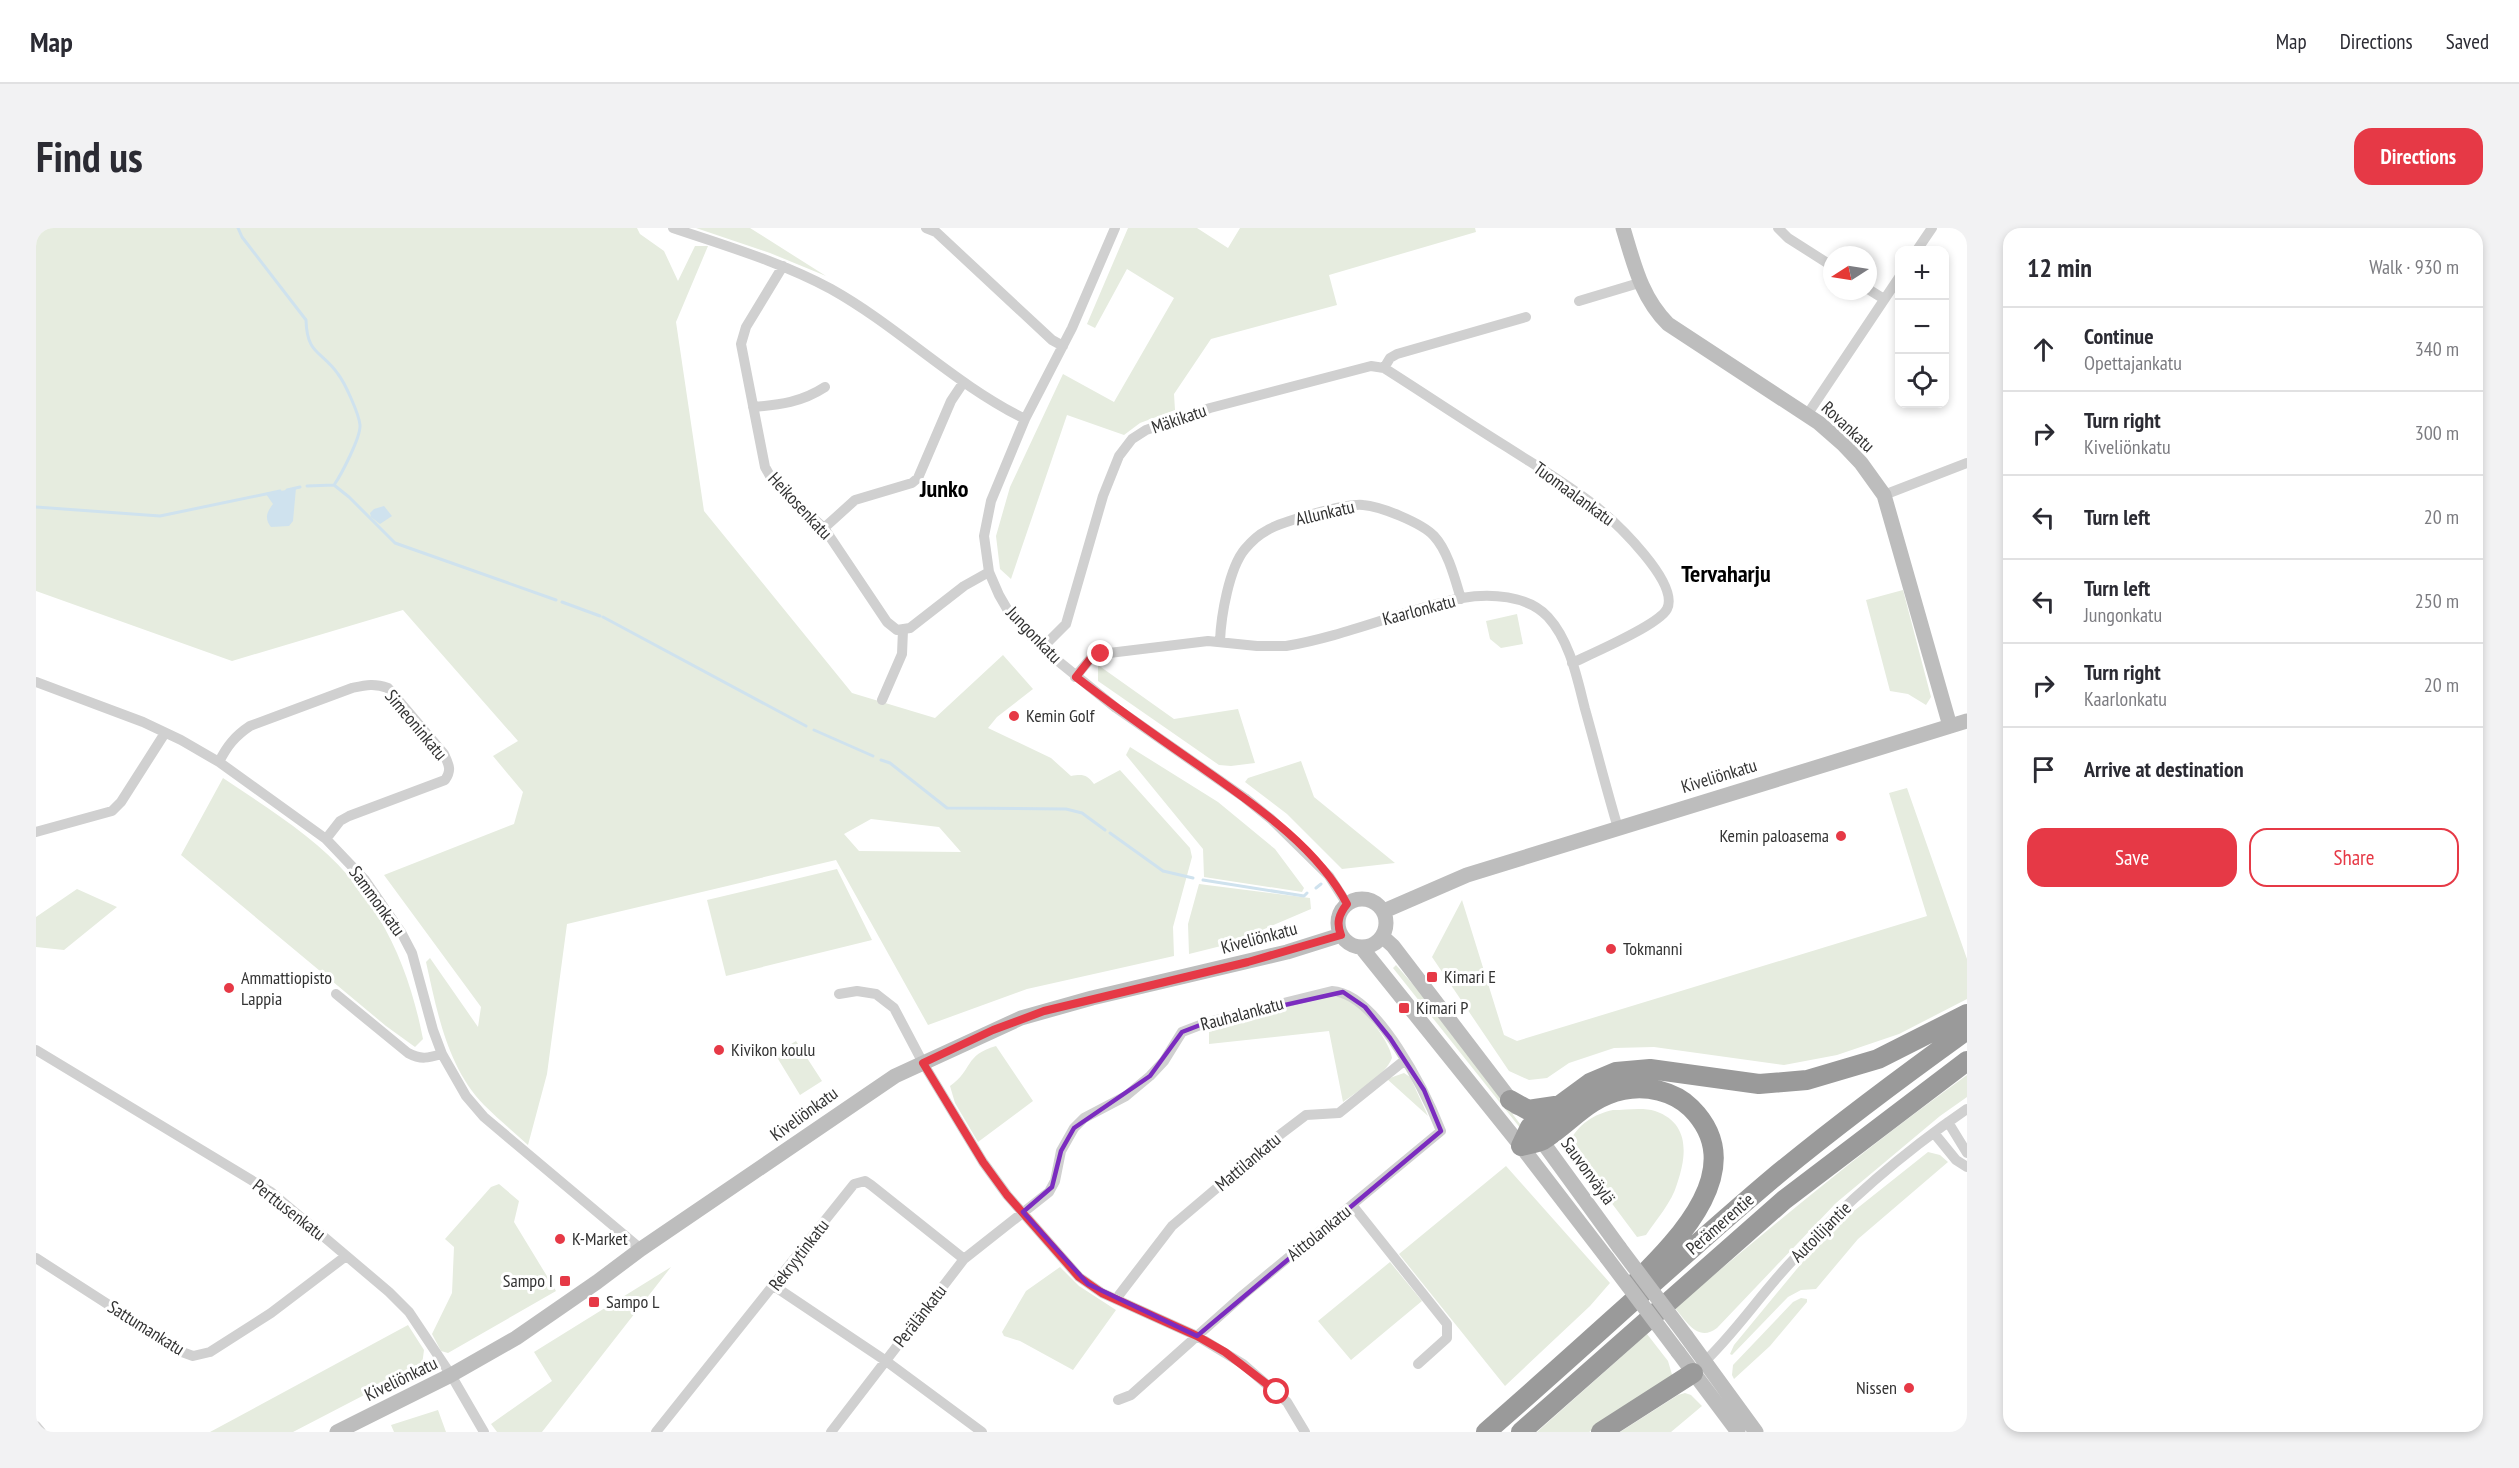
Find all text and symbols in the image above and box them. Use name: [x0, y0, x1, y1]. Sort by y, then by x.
text: Map: [30, 23, 73, 60]
text: Map: [2276, 28, 2307, 55]
text: Directions: [2340, 28, 2413, 55]
text: Saved: [2446, 28, 2489, 55]
button: Directions: [2354, 128, 2483, 185]
text: Find us: [36, 129, 143, 184]
north arrow: [1823, 246, 1877, 300]
map controls: [1895, 246, 1949, 408]
button: +: [1895, 246, 1949, 300]
text: 12 min: [2027, 251, 2092, 284]
text: Walk · 930 m: [2369, 254, 2459, 280]
button: −: [1895, 300, 1949, 354]
text: Continue: [2084, 322, 2154, 350]
icon: ahead: [2027, 333, 2060, 366]
text: 340 m: [2415, 336, 2459, 362]
text: Opettajankatu: [2084, 350, 2182, 376]
button: locate: [1895, 354, 1949, 408]
street label: Rovankatu: [1817, 396, 1880, 457]
street label: Mäkikatu: [1148, 398, 1209, 439]
text: Turn right: [2084, 406, 2161, 434]
icon: right: [2027, 417, 2060, 450]
text: 300 m: [2415, 420, 2459, 446]
text: Kiveliönkatu: [2084, 434, 2171, 460]
street label: Tuomaalankatu: [1529, 457, 1619, 531]
street label: Heikosenkatu: [763, 467, 837, 544]
district label: Junko: [919, 473, 969, 504]
street label: Allunkatu: [1293, 495, 1356, 530]
icon: left: [2027, 501, 2060, 534]
text: Turn left: [2084, 503, 2150, 531]
text: 20 m: [2424, 504, 2459, 530]
district label: Tervaharju: [1681, 558, 1771, 589]
text: Turn left: [2084, 574, 2150, 602]
icon: left: [2027, 585, 2060, 618]
text: 250 m: [2415, 588, 2459, 614]
street label: Kaarlonkatu: [1380, 589, 1458, 630]
street label: Jungonkatu: [1001, 601, 1067, 668]
text: Jungonkatu: [2084, 602, 2162, 628]
route end: [1087, 640, 1113, 666]
text: Turn right: [2084, 658, 2161, 686]
icon: right: [2027, 669, 2060, 702]
text: 20 m: [2424, 672, 2459, 698]
street label: Simeoninkatu: [380, 685, 453, 765]
text: Kaarlonkatu: [2084, 686, 2167, 712]
place label: Kemin Golf: [1026, 704, 1096, 727]
marker: Kemin Golf: [1007, 709, 1021, 723]
street label: Kiveliönkatu: [1678, 753, 1759, 798]
icon: arrive: [2027, 753, 2060, 786]
text: Arrive at destination: [2084, 755, 2244, 783]
place label: Kemin paloasema: [1719, 824, 1829, 847]
button: Save: [2027, 828, 2237, 887]
button: Share: [2249, 828, 2459, 887]
marker: Kemin paloasema: [1834, 829, 1848, 843]
street label: Sammonkatu: [344, 861, 411, 940]
street label: Kiveliönkatu: [1218, 916, 1299, 959]
place label: Tokmanni: [1623, 937, 1683, 960]
marker: Tokmanni: [1604, 942, 1618, 956]
place label: Kimari E: [1444, 965, 1496, 988]
place label: Ammattiopisto Lappia: [241, 966, 332, 1010]
marker: Kimari E: [1425, 970, 1439, 984]
marker: Ammattiopisto Lappia: [222, 981, 236, 995]
street label: Rauhalankatu: [1198, 991, 1286, 1036]
place label: Kimari P: [1416, 996, 1468, 1019]
marker: Kimari P: [1397, 1001, 1411, 1015]
place label: Kivikon koulu: [731, 1038, 815, 1061]
marker: Kivikon koulu: [712, 1043, 726, 1057]
street label: Kiveliönkatu: [765, 1081, 842, 1146]
street label: Mattilankatu: [1210, 1128, 1285, 1196]
street label: Sauvonväylä: [1556, 1133, 1621, 1209]
street label: Perttusenkatu: [248, 1174, 330, 1245]
street label: Perämerentie: [1681, 1188, 1758, 1259]
street label: Autoilijantie: [1786, 1197, 1856, 1267]
street label: Aittolankatu: [1282, 1200, 1356, 1266]
street label: Rekryytinkatu: [763, 1214, 834, 1295]
place label: K-Market: [572, 1227, 628, 1250]
marker: K-Market: [553, 1232, 567, 1246]
place label: Sampo I: [503, 1269, 553, 1292]
marker: Sampo I: [558, 1274, 572, 1288]
street label: Perälänkatu: [888, 1280, 951, 1352]
place label: Sampo L: [606, 1290, 660, 1313]
street label: Sattumankatu: [104, 1295, 189, 1360]
marker: Sampo L: [587, 1295, 601, 1309]
street label: Kiveliönkatu: [361, 1351, 441, 1406]
place label: Nissen: [1856, 1376, 1897, 1399]
route start: [1263, 1378, 1289, 1404]
marker: Nissen: [1902, 1381, 1916, 1395]

